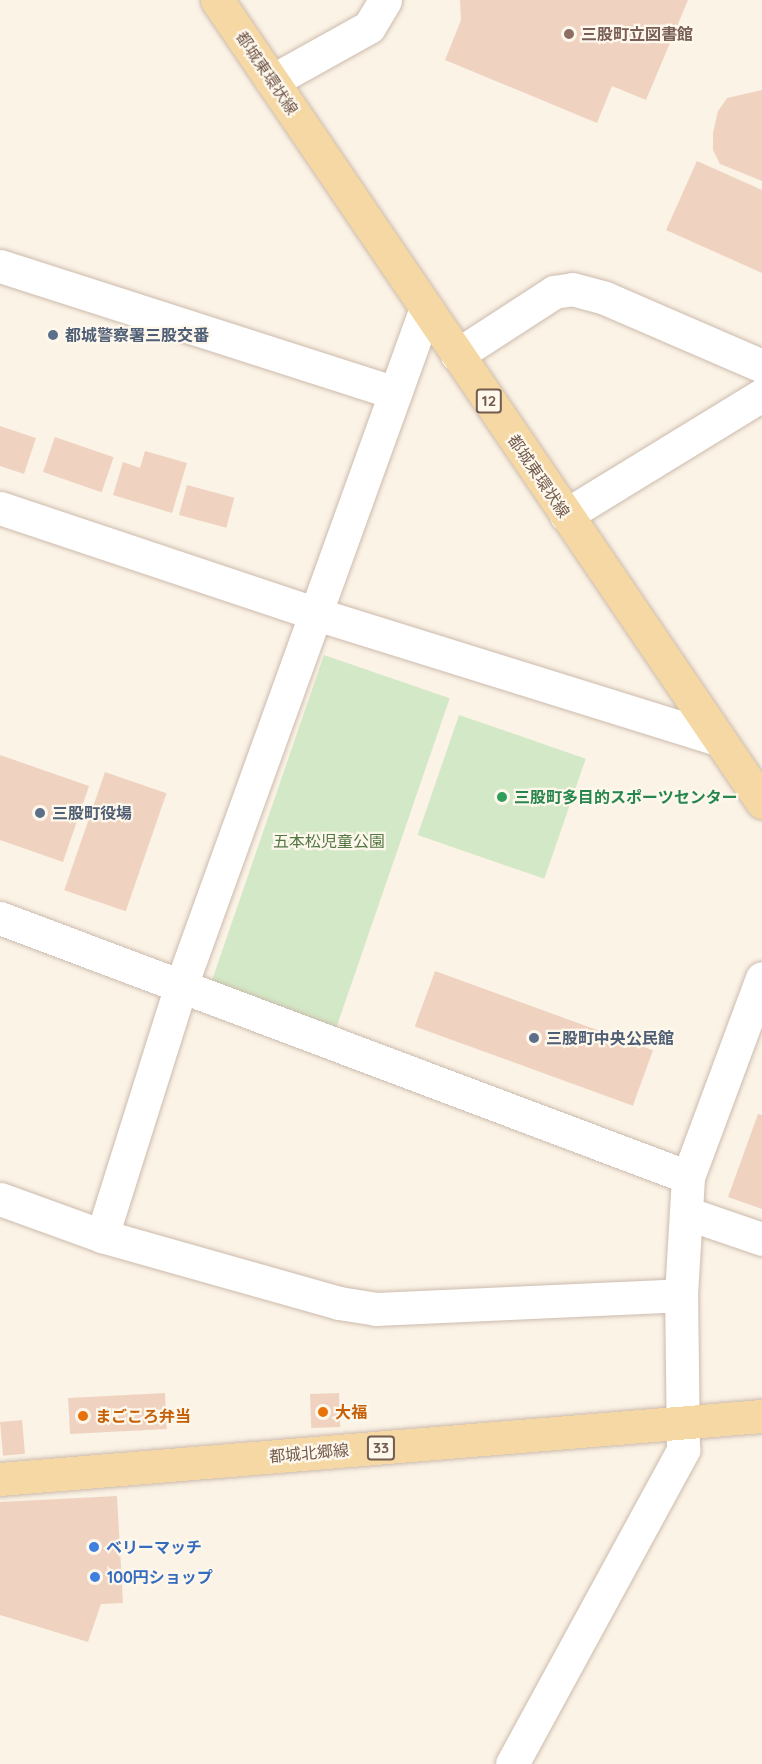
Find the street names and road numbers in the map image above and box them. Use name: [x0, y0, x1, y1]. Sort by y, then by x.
street label: 都城東環状線: [232, 28, 302, 118]
road number: 12: [476, 389, 502, 413]
street label: 都城東環状線: [504, 431, 574, 521]
road number: 33: [366, 1436, 396, 1460]
street label: 都城北郷線: [268, 1440, 350, 1466]

